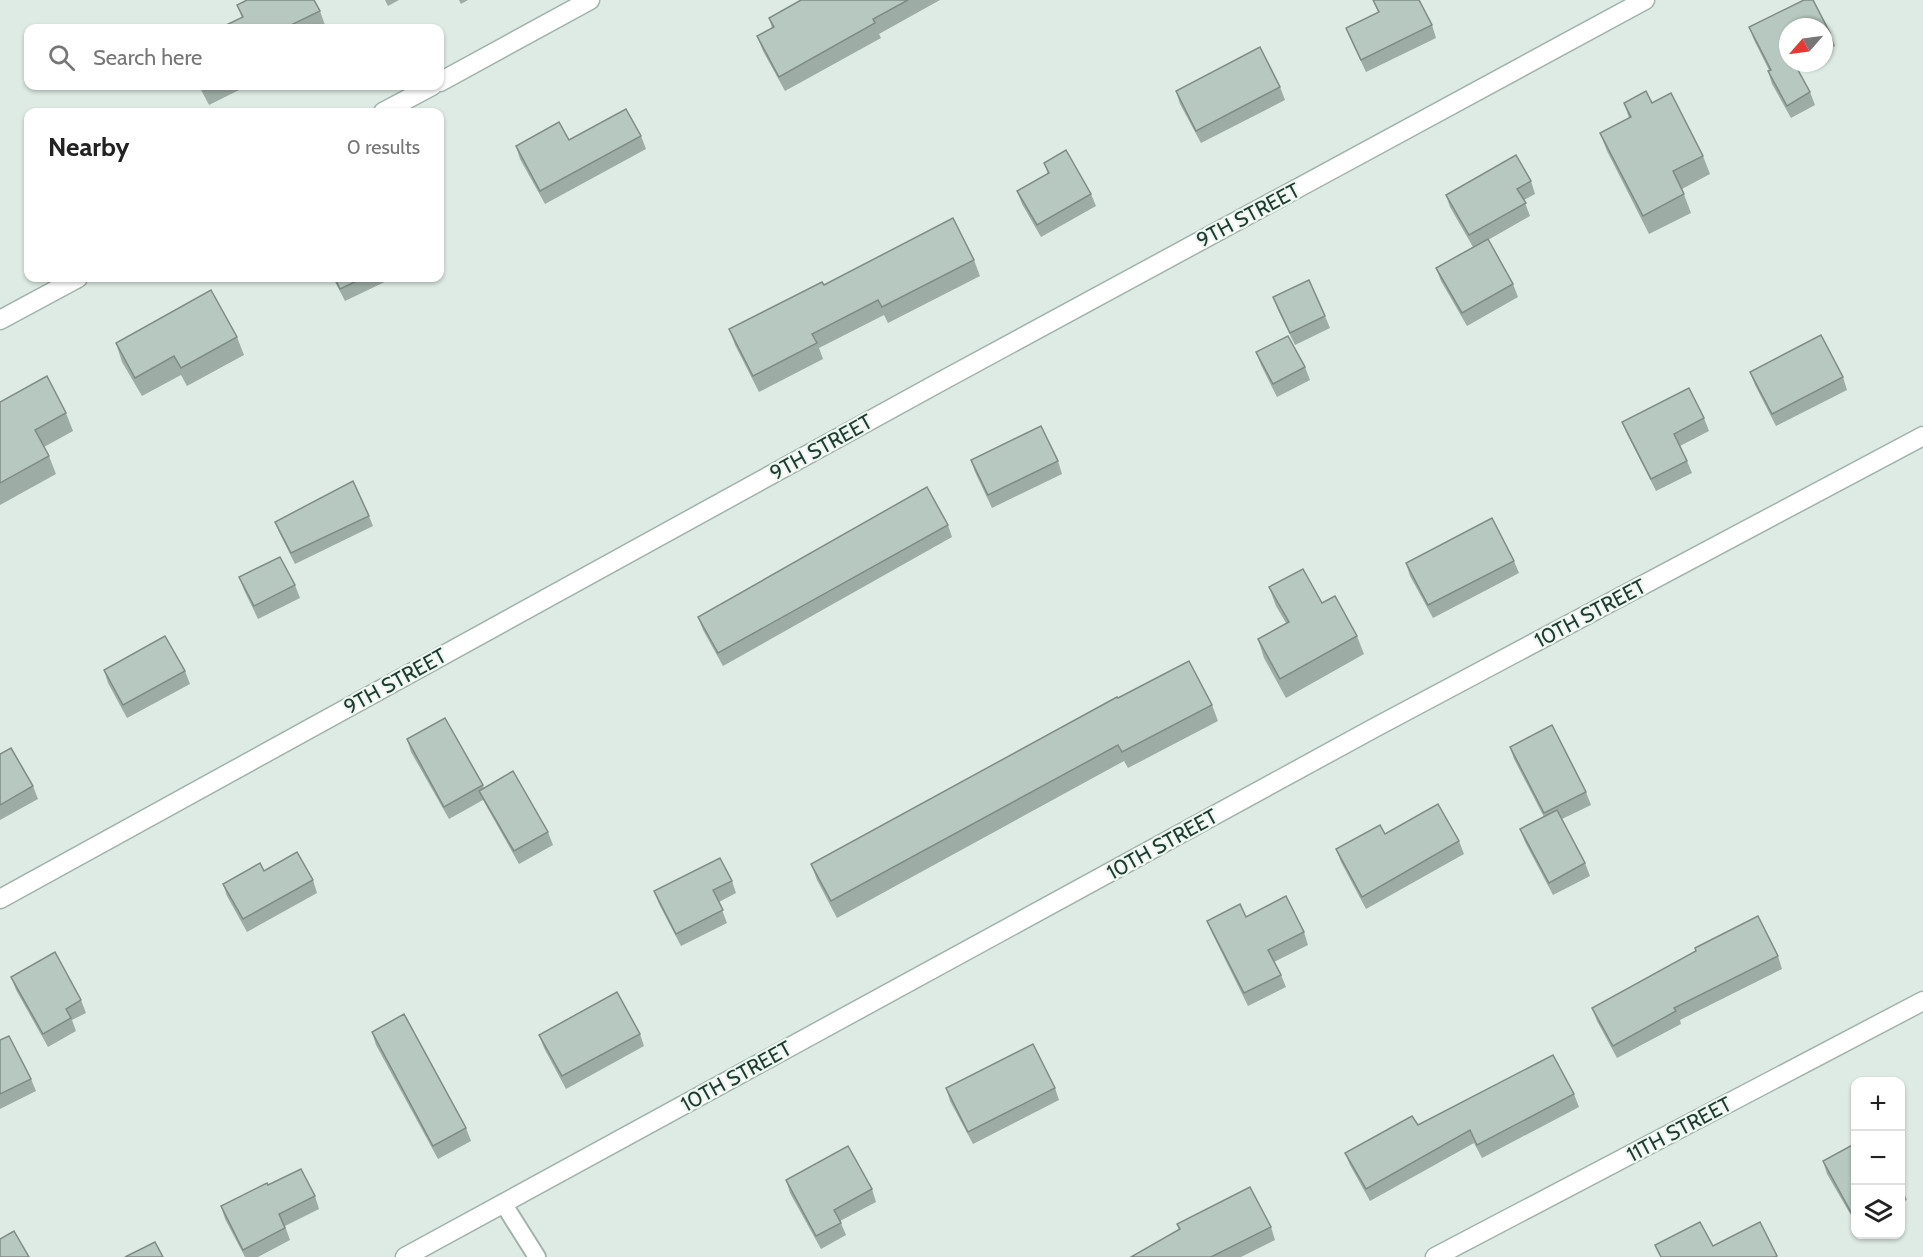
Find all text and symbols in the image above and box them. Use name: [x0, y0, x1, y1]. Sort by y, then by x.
north arrow: [1779, 18, 1833, 72]
search box: [24, 24, 444, 90]
icon: search: [45, 41, 78, 74]
text: Search here: [93, 44, 202, 71]
text: Nearby: [48, 131, 129, 163]
text: 0 results: [347, 135, 420, 159]
street label: 9TH STREET: [1192, 177, 1304, 253]
street label: 9TH STREET: [765, 409, 877, 485]
street label: 10TH STREET: [1530, 573, 1650, 653]
street label: 9TH STREET: [339, 643, 451, 719]
street label: 10TH STREET: [1102, 803, 1222, 885]
street label: 10TH STREET: [676, 1035, 796, 1117]
map controls: [1851, 1077, 1905, 1239]
button: +: [1851, 1077, 1905, 1131]
street label: 11TH STREET: [1622, 1091, 1736, 1167]
button: −: [1851, 1131, 1905, 1185]
button: layers: [1851, 1185, 1905, 1239]

